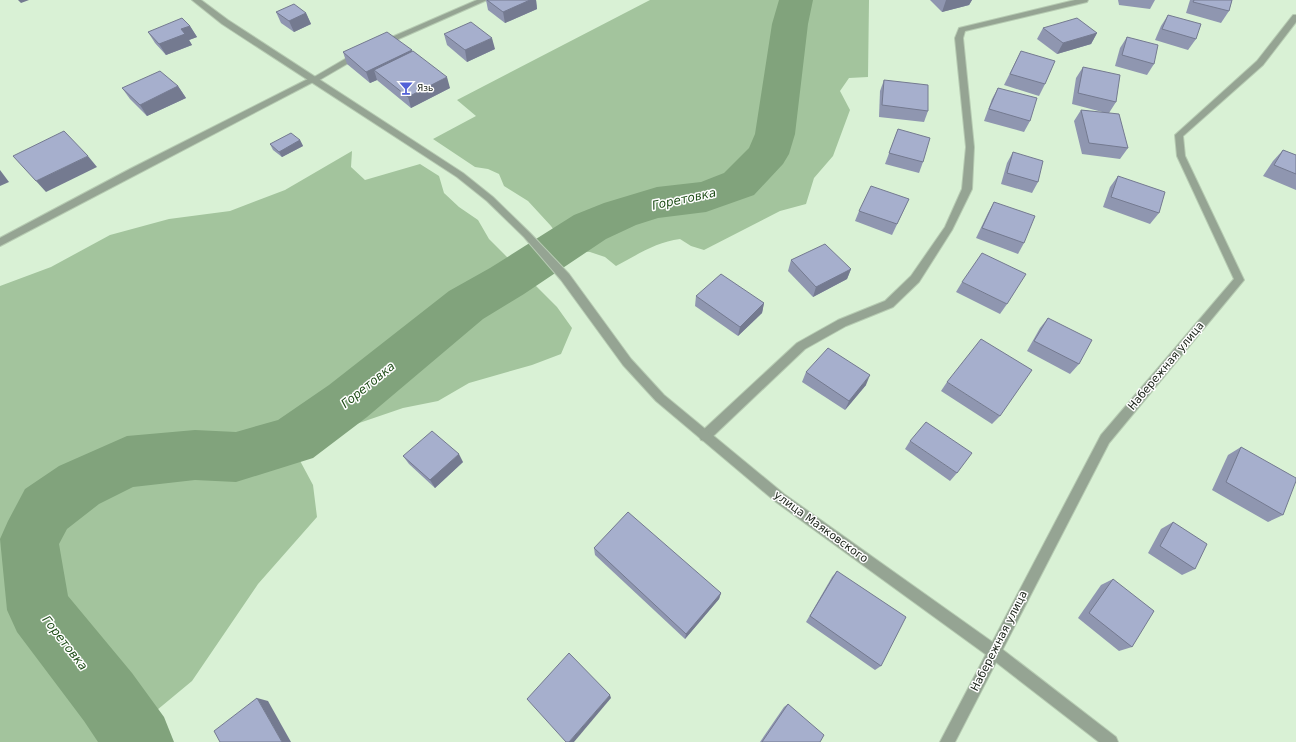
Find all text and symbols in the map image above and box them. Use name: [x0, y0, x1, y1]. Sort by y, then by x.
bar icon: Язь: [398, 80, 414, 96]
place label: Язь: [417, 83, 433, 93]
water label: Горетовка: [651, 185, 717, 213]
street label: Набережная улица: [1125, 319, 1207, 413]
water label: Горетовка: [338, 359, 398, 411]
street label: улица Маяковского: [771, 489, 871, 566]
street label: Набережная улица: [968, 589, 1030, 693]
water label: Горетовка: [39, 613, 91, 673]

